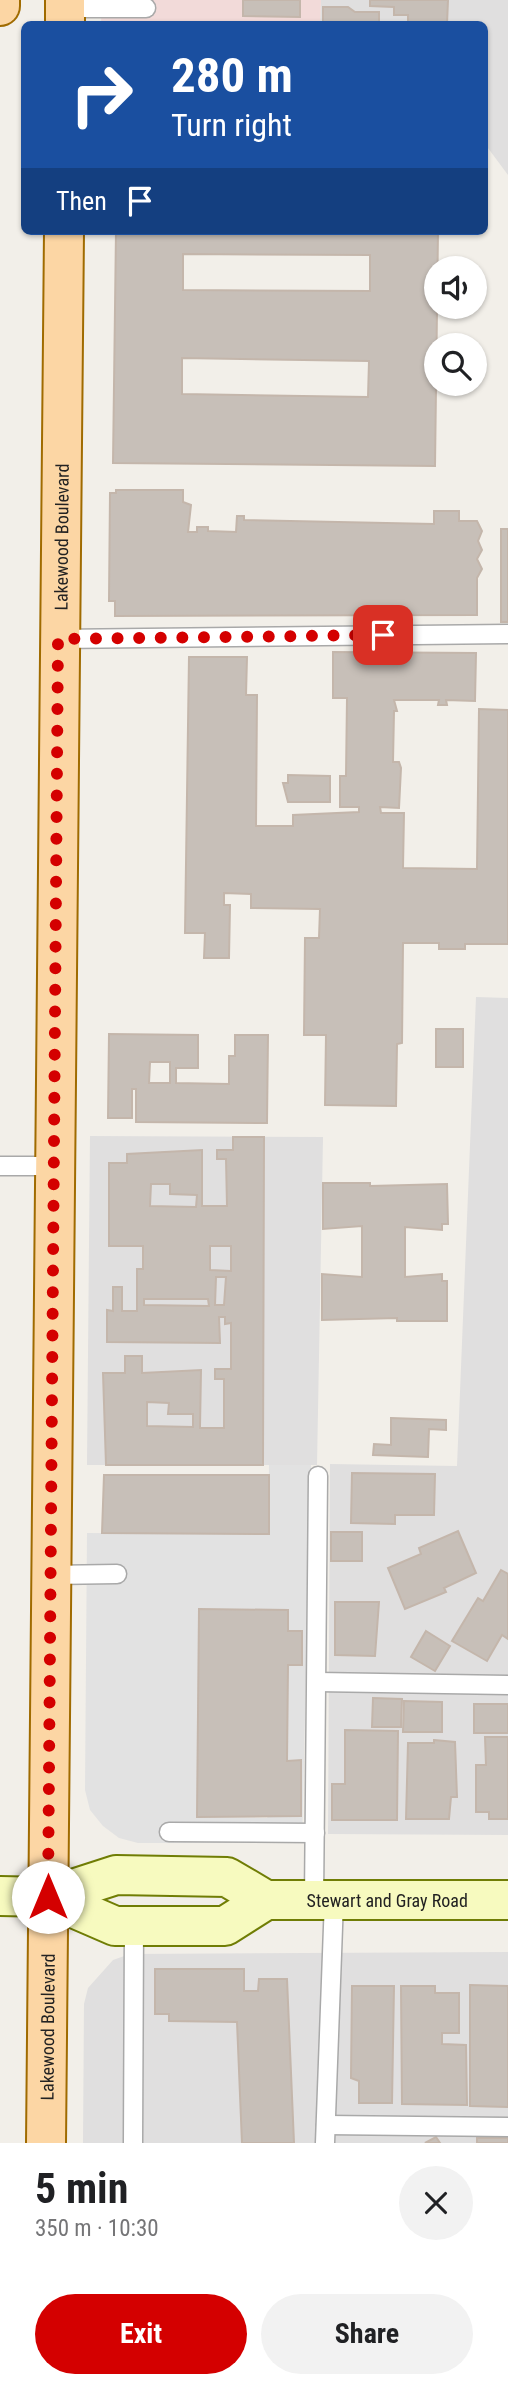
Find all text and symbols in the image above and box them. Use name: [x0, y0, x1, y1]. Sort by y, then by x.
text: 280 m: [171, 47, 293, 104]
icon: right: [56, 49, 147, 140]
text: Turn right: [171, 106, 292, 144]
icon: arrive: [121, 182, 159, 220]
text: Then: [56, 186, 107, 216]
map controls: [424, 256, 487, 396]
button: sound: [424, 256, 487, 319]
button: search: [424, 333, 487, 396]
street label: Lakewood Boulevard: [50, 463, 72, 611]
pin: [353, 605, 413, 665]
icon: arrive: [364, 616, 402, 654]
position arrow: [11, 1860, 85, 1934]
street label: Stewart and Gray Road: [307, 1890, 468, 1911]
street label: Lakewood Boulevard: [36, 1953, 58, 2101]
text: 5 min: [35, 2164, 128, 2213]
button: close: [399, 2166, 473, 2240]
text: 350 m · 10:30: [35, 2215, 159, 2242]
button: Exit: [35, 2294, 247, 2374]
button: Share: [261, 2294, 473, 2374]

